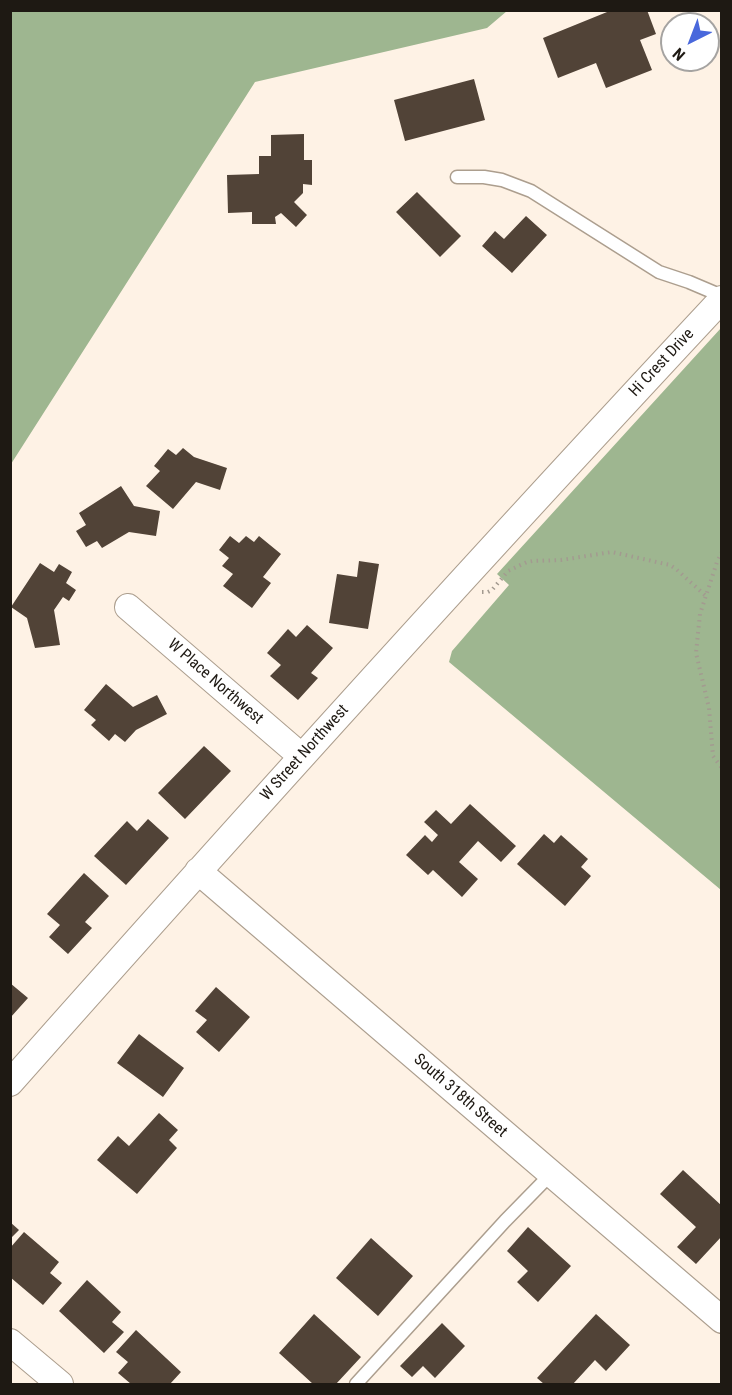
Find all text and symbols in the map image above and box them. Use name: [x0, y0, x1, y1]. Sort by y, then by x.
north arrow: [660, 12, 720, 72]
text: N: [669, 44, 689, 65]
street label: Hi Crest Drive: [626, 325, 698, 401]
street label: W Place Northwest: [163, 635, 267, 729]
street label: W Street Northwest: [257, 701, 353, 805]
street label: South 318th Street: [409, 1050, 511, 1142]

